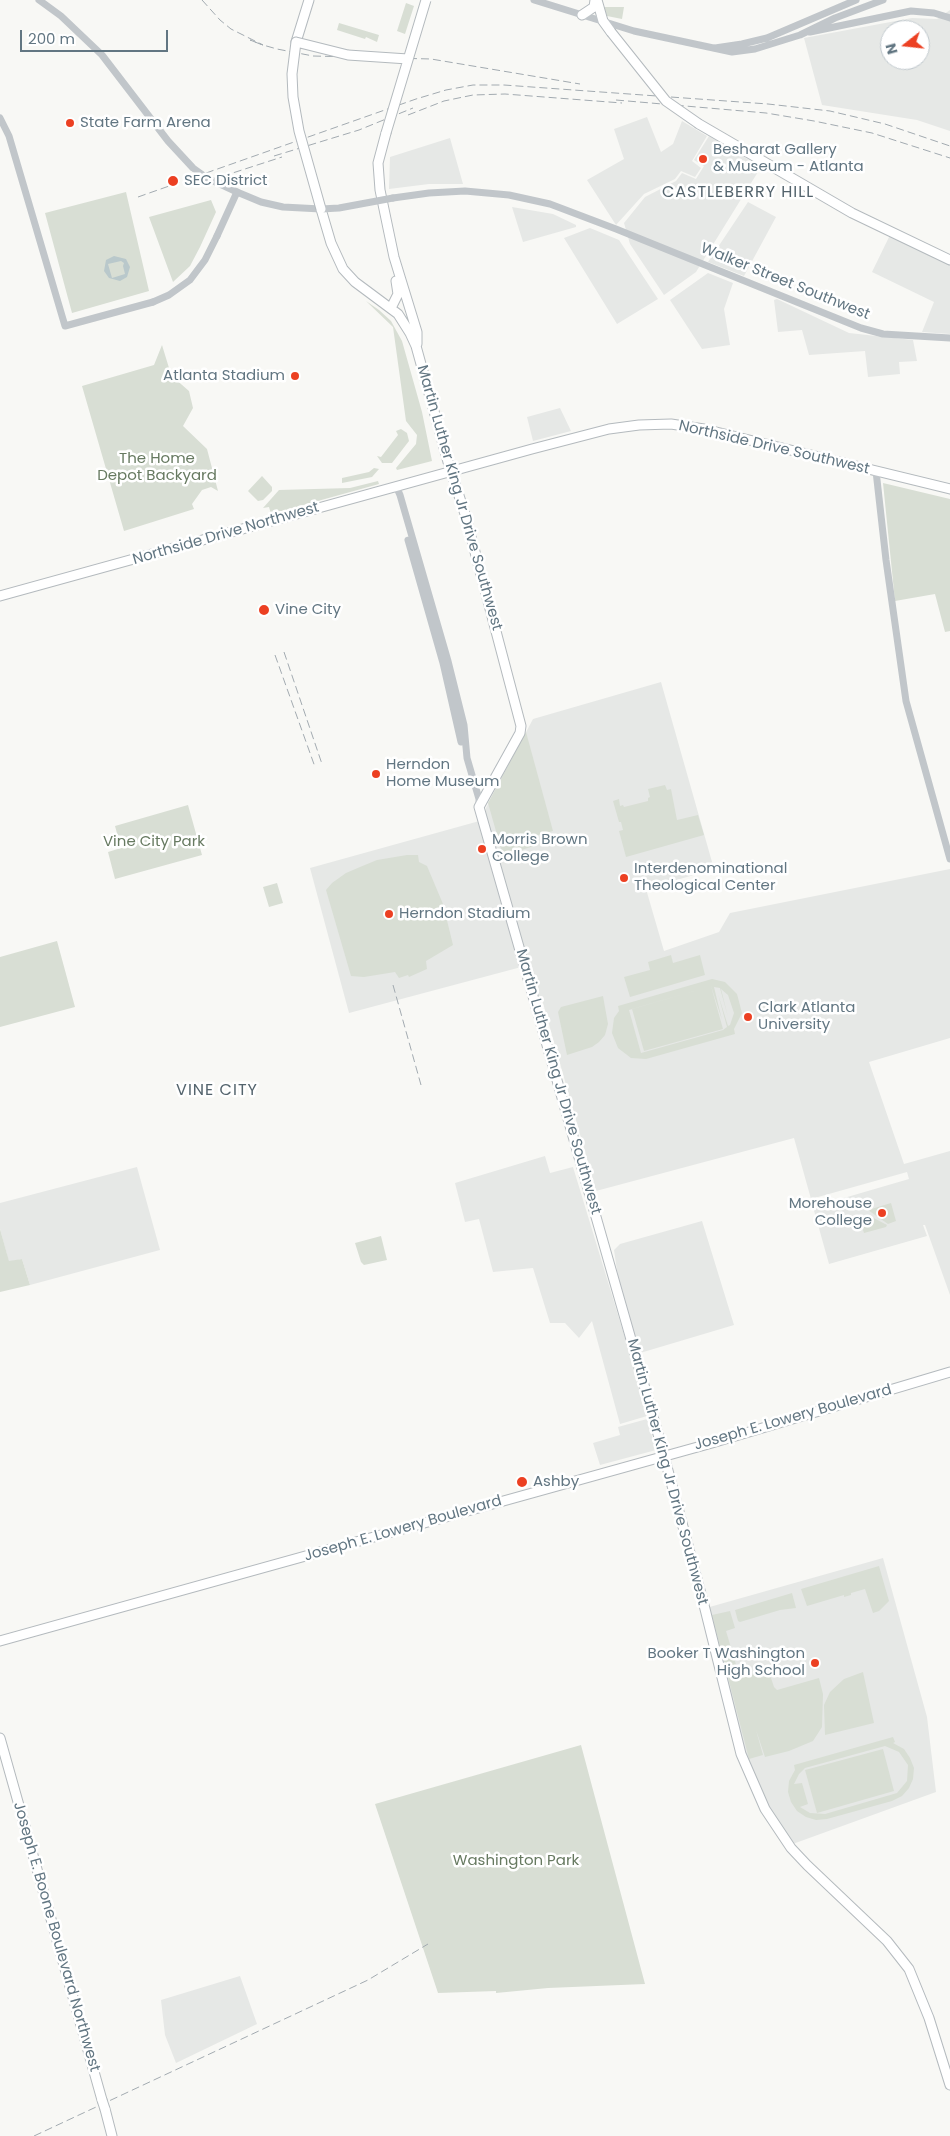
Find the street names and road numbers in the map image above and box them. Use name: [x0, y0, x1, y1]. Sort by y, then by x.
street label: Walker Street Southwest: [698, 240, 872, 324]
street label: Martin Luther King Jr Drive Southwest: [412, 363, 506, 633]
street label: Northside Drive Southwest: [677, 417, 871, 479]
street label: Northside Drive Northwest: [131, 499, 321, 569]
street label: Martin Luther King Jr Drive Southwest: [511, 947, 605, 1217]
street label: Martin Luther King Jr Drive Southwest: [623, 1337, 711, 1607]
street label: Joseph E. Lowery Boulevard: [692, 1381, 894, 1455]
street label: Joseph E. Lowery Boulevard: [302, 1492, 504, 1566]
street label: Joseph E. Boone Boulevard Northwest: [9, 1800, 103, 2074]

